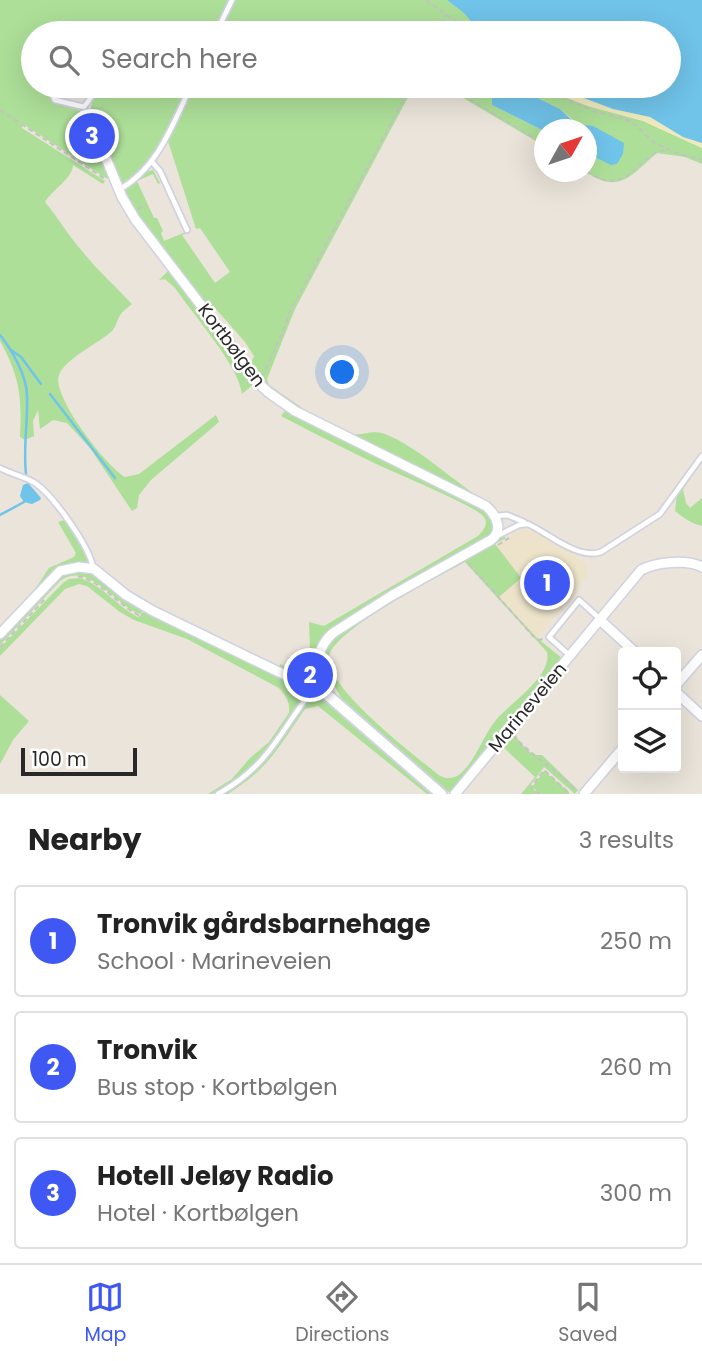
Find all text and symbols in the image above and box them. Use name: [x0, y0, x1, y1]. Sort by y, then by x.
search box: [21, 21, 681, 98]
icon: search: [45, 41, 83, 79]
text: Search here: [101, 41, 258, 77]
pin: 3: [69, 110, 115, 162]
north arrow: [534, 119, 597, 182]
street label: Kortbølgen: [192, 298, 272, 392]
your location: [325, 355, 359, 389]
pin: 1: [524, 557, 570, 609]
map controls: [618, 647, 681, 773]
button: locate: [618, 647, 681, 710]
pin: 2: [287, 649, 333, 701]
street label: Marineveien: [482, 657, 572, 757]
button: layers: [618, 710, 681, 773]
scale bar: [21, 745, 136, 777]
text: 100 m: [32, 746, 87, 773]
text: Nearby: [28, 818, 142, 861]
text: 3 results: [579, 824, 674, 856]
text: Tronvik gårdsbarnehage: [97, 906, 431, 942]
text: 1: [49, 925, 57, 957]
text: 250 m: [600, 925, 672, 957]
text: School · Marineveien: [97, 945, 332, 977]
text: Tronvik: [97, 1032, 198, 1068]
text: 2: [46, 1051, 60, 1083]
text: 260 m: [600, 1051, 672, 1083]
text: Bus stop · Kortbølgen: [97, 1071, 338, 1103]
text: Hotell Jeløy Radio: [97, 1158, 334, 1194]
text: 3: [46, 1177, 60, 1209]
text: 300 m: [600, 1177, 672, 1209]
text: Hotel · Kortbølgen: [97, 1197, 299, 1229]
tab: Map: [84, 1278, 126, 1349]
tab: Directions: [295, 1278, 390, 1349]
tab: Saved: [558, 1278, 618, 1349]

